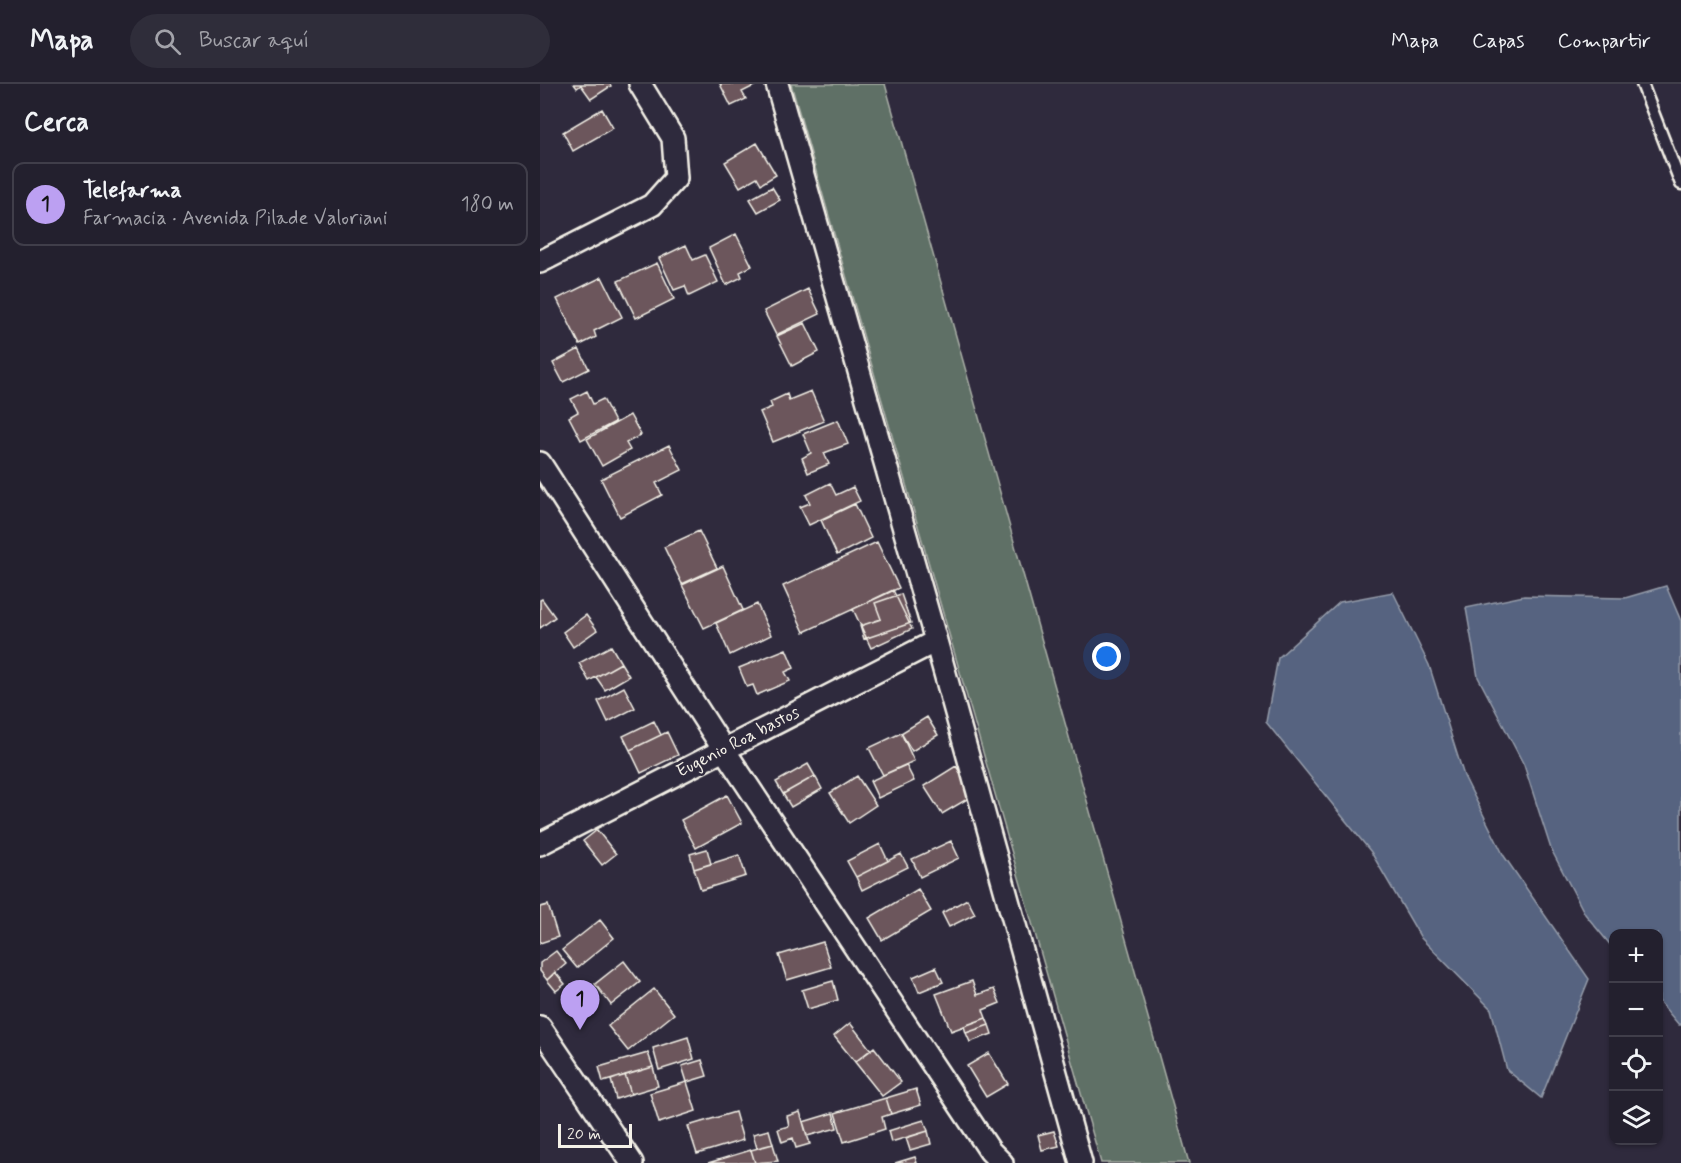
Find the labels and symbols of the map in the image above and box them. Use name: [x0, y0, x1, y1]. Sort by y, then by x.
your location: [1092, 642, 1121, 671]
street label: Eugenio Roa bastos: [672, 701, 804, 783]
pin: 1: [560, 980, 600, 1030]
scale bar: [558, 1121, 632, 1148]

